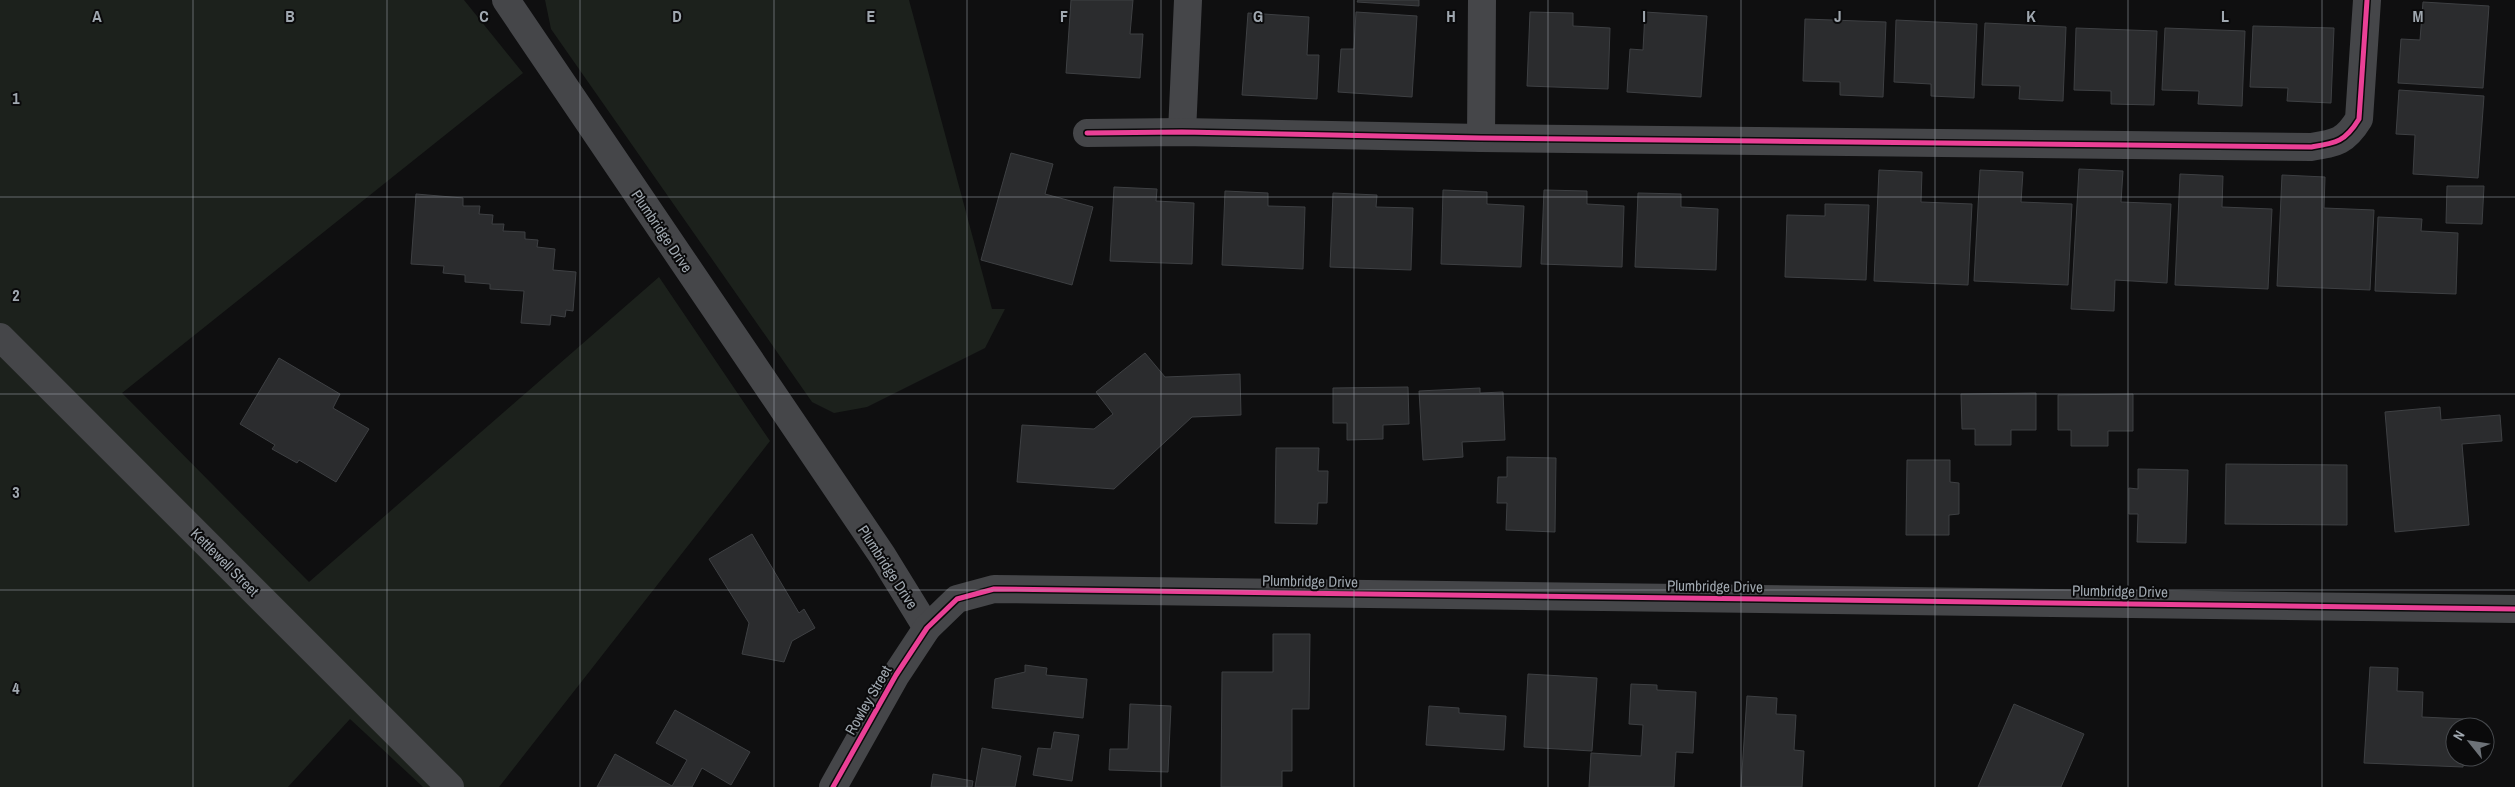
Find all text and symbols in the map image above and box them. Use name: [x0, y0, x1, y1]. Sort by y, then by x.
text: A: [92, 5, 102, 27]
text: B: [285, 5, 295, 27]
text: C: [479, 5, 489, 27]
text: D: [672, 5, 682, 27]
text: E: [867, 5, 876, 27]
text: F: [1060, 5, 1068, 27]
text: G: [1253, 5, 1263, 27]
text: H: [1446, 5, 1456, 27]
text: I: [1642, 5, 1646, 27]
text: J: [1834, 5, 1842, 27]
text: K: [2026, 5, 2036, 27]
text: L: [2221, 5, 2229, 27]
text: M: [2413, 5, 2424, 27]
text: 1: [12, 87, 20, 109]
street label: Plumbridge Drive: [627, 185, 698, 277]
text: 2: [12, 284, 20, 306]
text: 3: [12, 481, 20, 503]
street label: Plumbridge Drive: [853, 521, 923, 613]
street label: Kettlewell Street: [186, 523, 264, 601]
street label: Plumbridge Drive: [1262, 570, 1358, 592]
street label: Plumbridge Drive: [1667, 575, 1763, 597]
street label: Plumbridge Drive: [2072, 580, 2168, 602]
street label: Rowley Street: [840, 661, 897, 738]
text: 4: [12, 677, 20, 699]
north arrow: [2445, 717, 2495, 767]
text: N: [2449, 727, 2469, 744]

